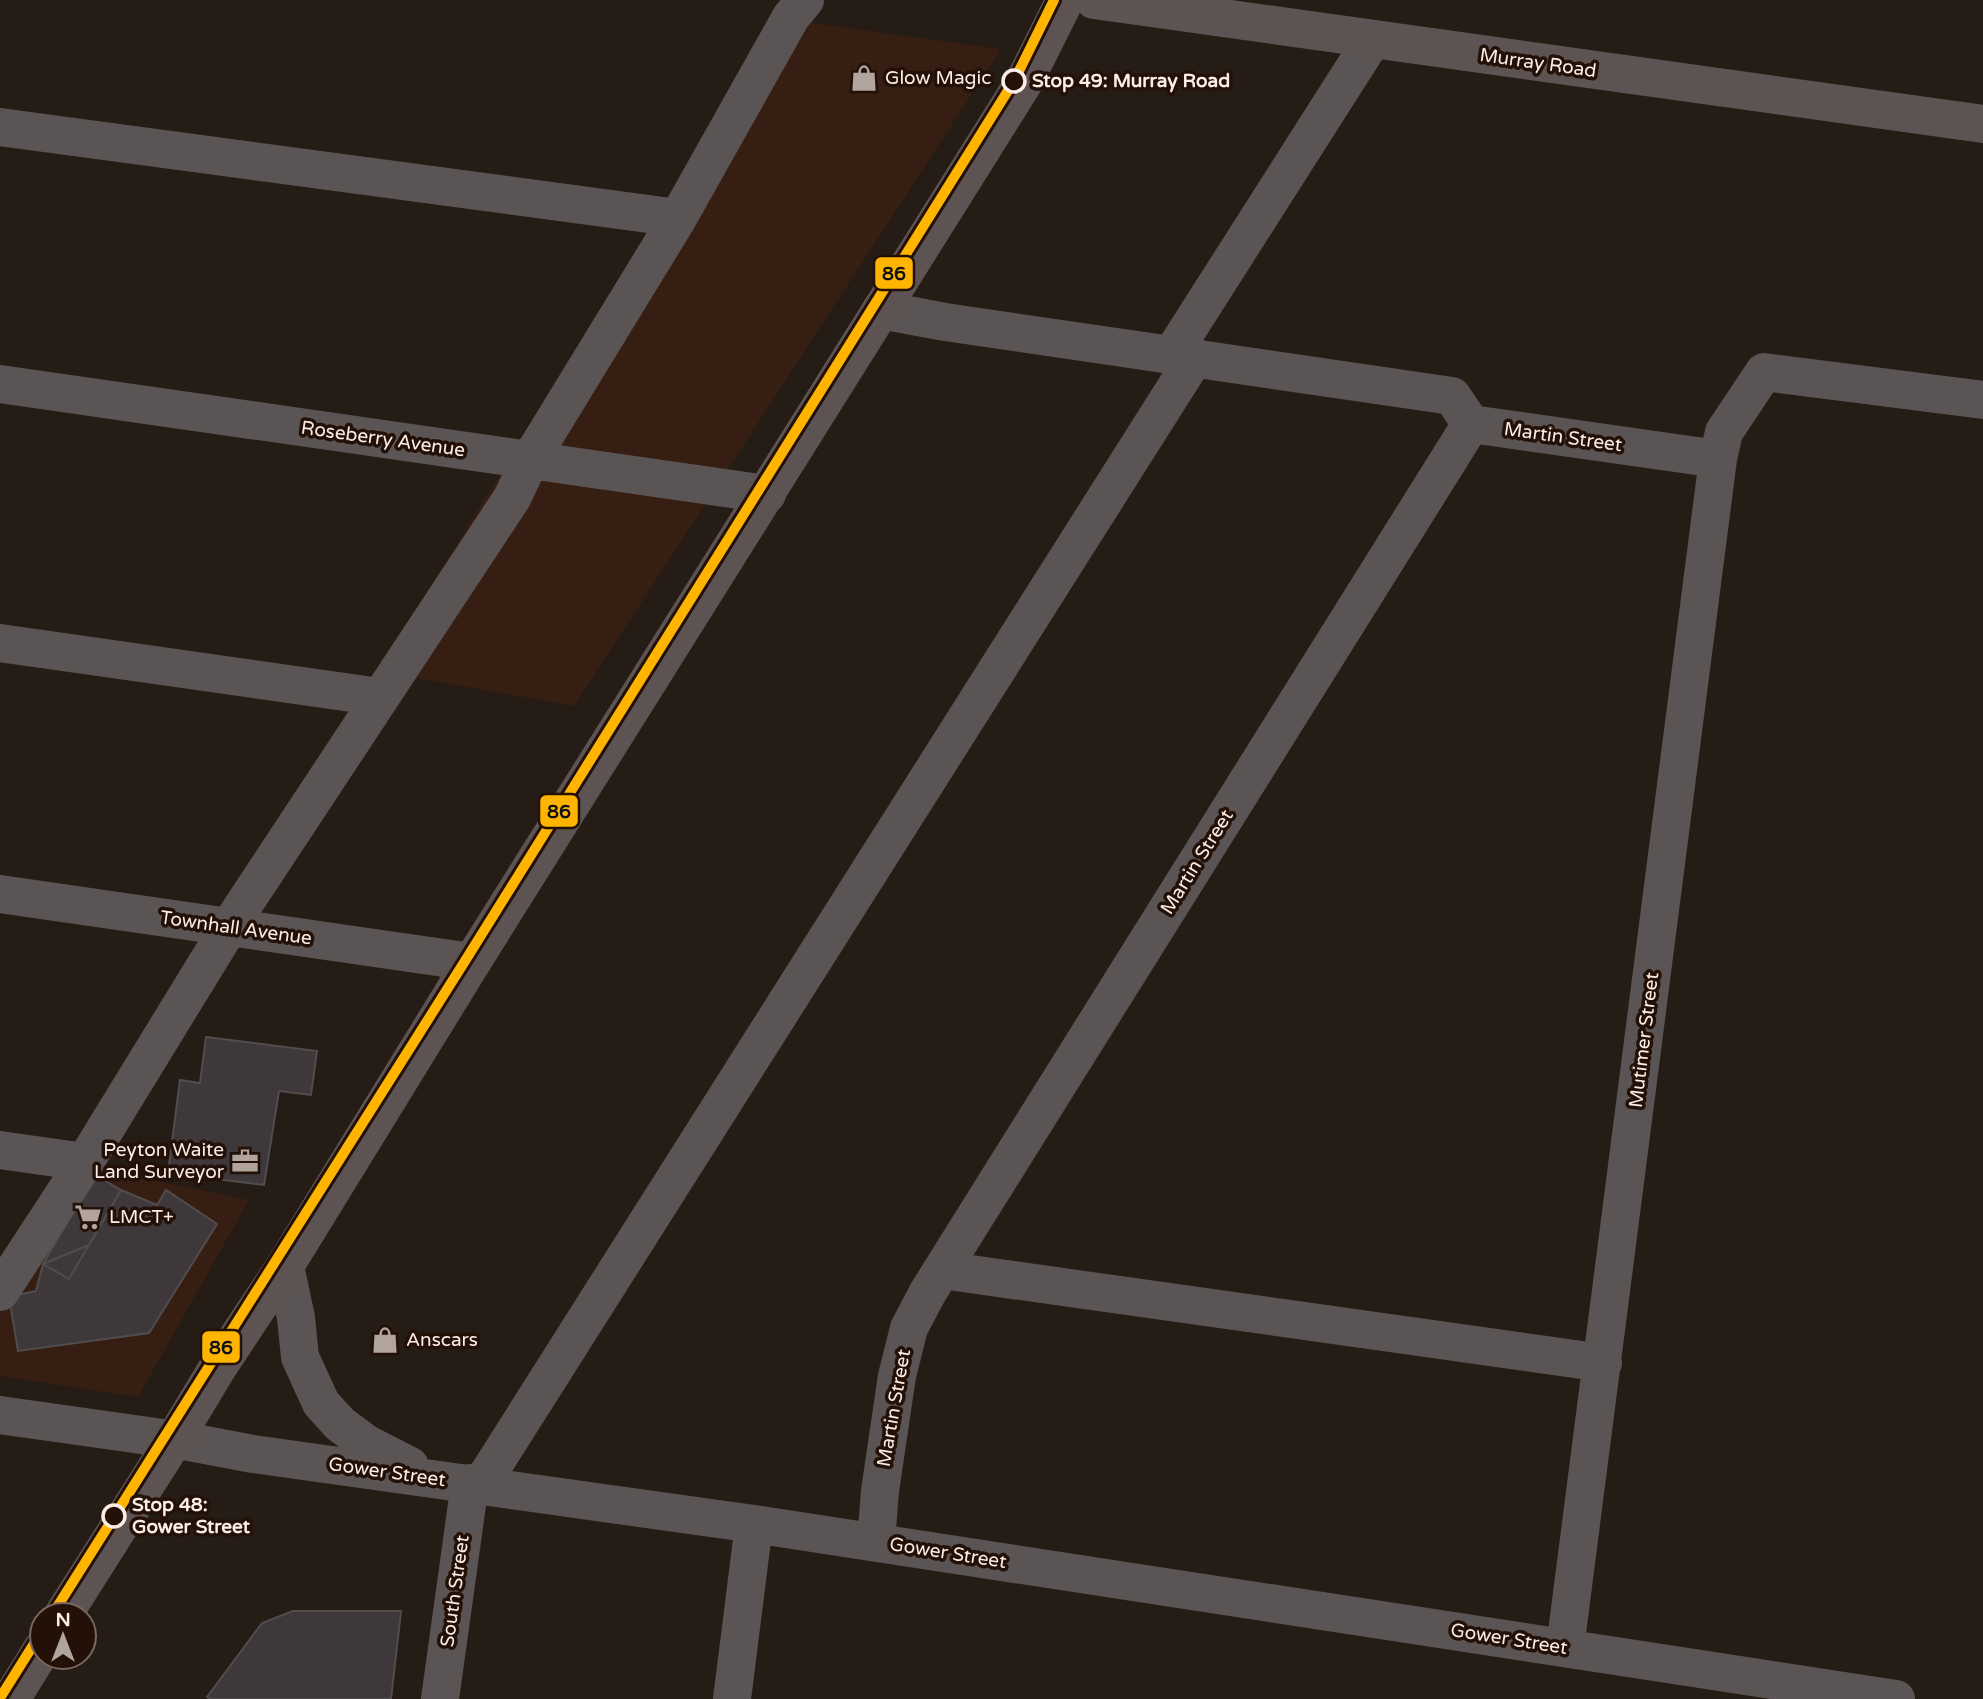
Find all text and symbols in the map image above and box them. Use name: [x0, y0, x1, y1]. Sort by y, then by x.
street label: Murray Road: [1478, 44, 1598, 82]
shop icon: Glow Magic: [849, 63, 879, 93]
place label: Glow Magic: [885, 67, 991, 89]
marker: Stop 49: Murray Road: [1002, 69, 1026, 93]
place label: Stop 49: Murray Road: [1032, 70, 1230, 93]
line badge: 86: [874, 256, 914, 290]
text: 86: [882, 263, 906, 285]
street label: Roseberry Avenue: [300, 417, 466, 461]
street label: Martin Street: [1502, 418, 1624, 456]
line badge: 86: [539, 794, 579, 828]
text: 86: [547, 801, 571, 823]
street label: Martin Street: [1156, 806, 1238, 918]
street label: Townhall Avenue: [159, 906, 313, 950]
street label: Mutimer Street: [1625, 971, 1663, 1109]
place label: Peyton Waite Land Surveyor: [94, 1139, 225, 1183]
office icon: Peyton Waite Land Surveyor: [230, 1146, 260, 1176]
supermarket icon: LMCT+: [73, 1202, 103, 1232]
place label: LMCT+: [109, 1206, 174, 1228]
shop icon: Anscars: [370, 1325, 400, 1355]
place label: Anscars: [406, 1329, 478, 1351]
line badge: 86: [201, 1330, 241, 1364]
text: 86: [209, 1337, 233, 1359]
street label: Martin Street: [873, 1347, 915, 1469]
street label: Gower Street: [327, 1453, 447, 1491]
place label: Stop 48: Gower Street: [132, 1494, 251, 1538]
marker: Stop 48: Gower Street: [102, 1504, 126, 1528]
street label: Gower Street: [888, 1533, 1008, 1573]
street label: South Street: [436, 1534, 474, 1648]
north arrow: [28, 1601, 98, 1671]
text: N: [55, 1609, 71, 1631]
street label: Gower Street: [1449, 1619, 1569, 1659]

